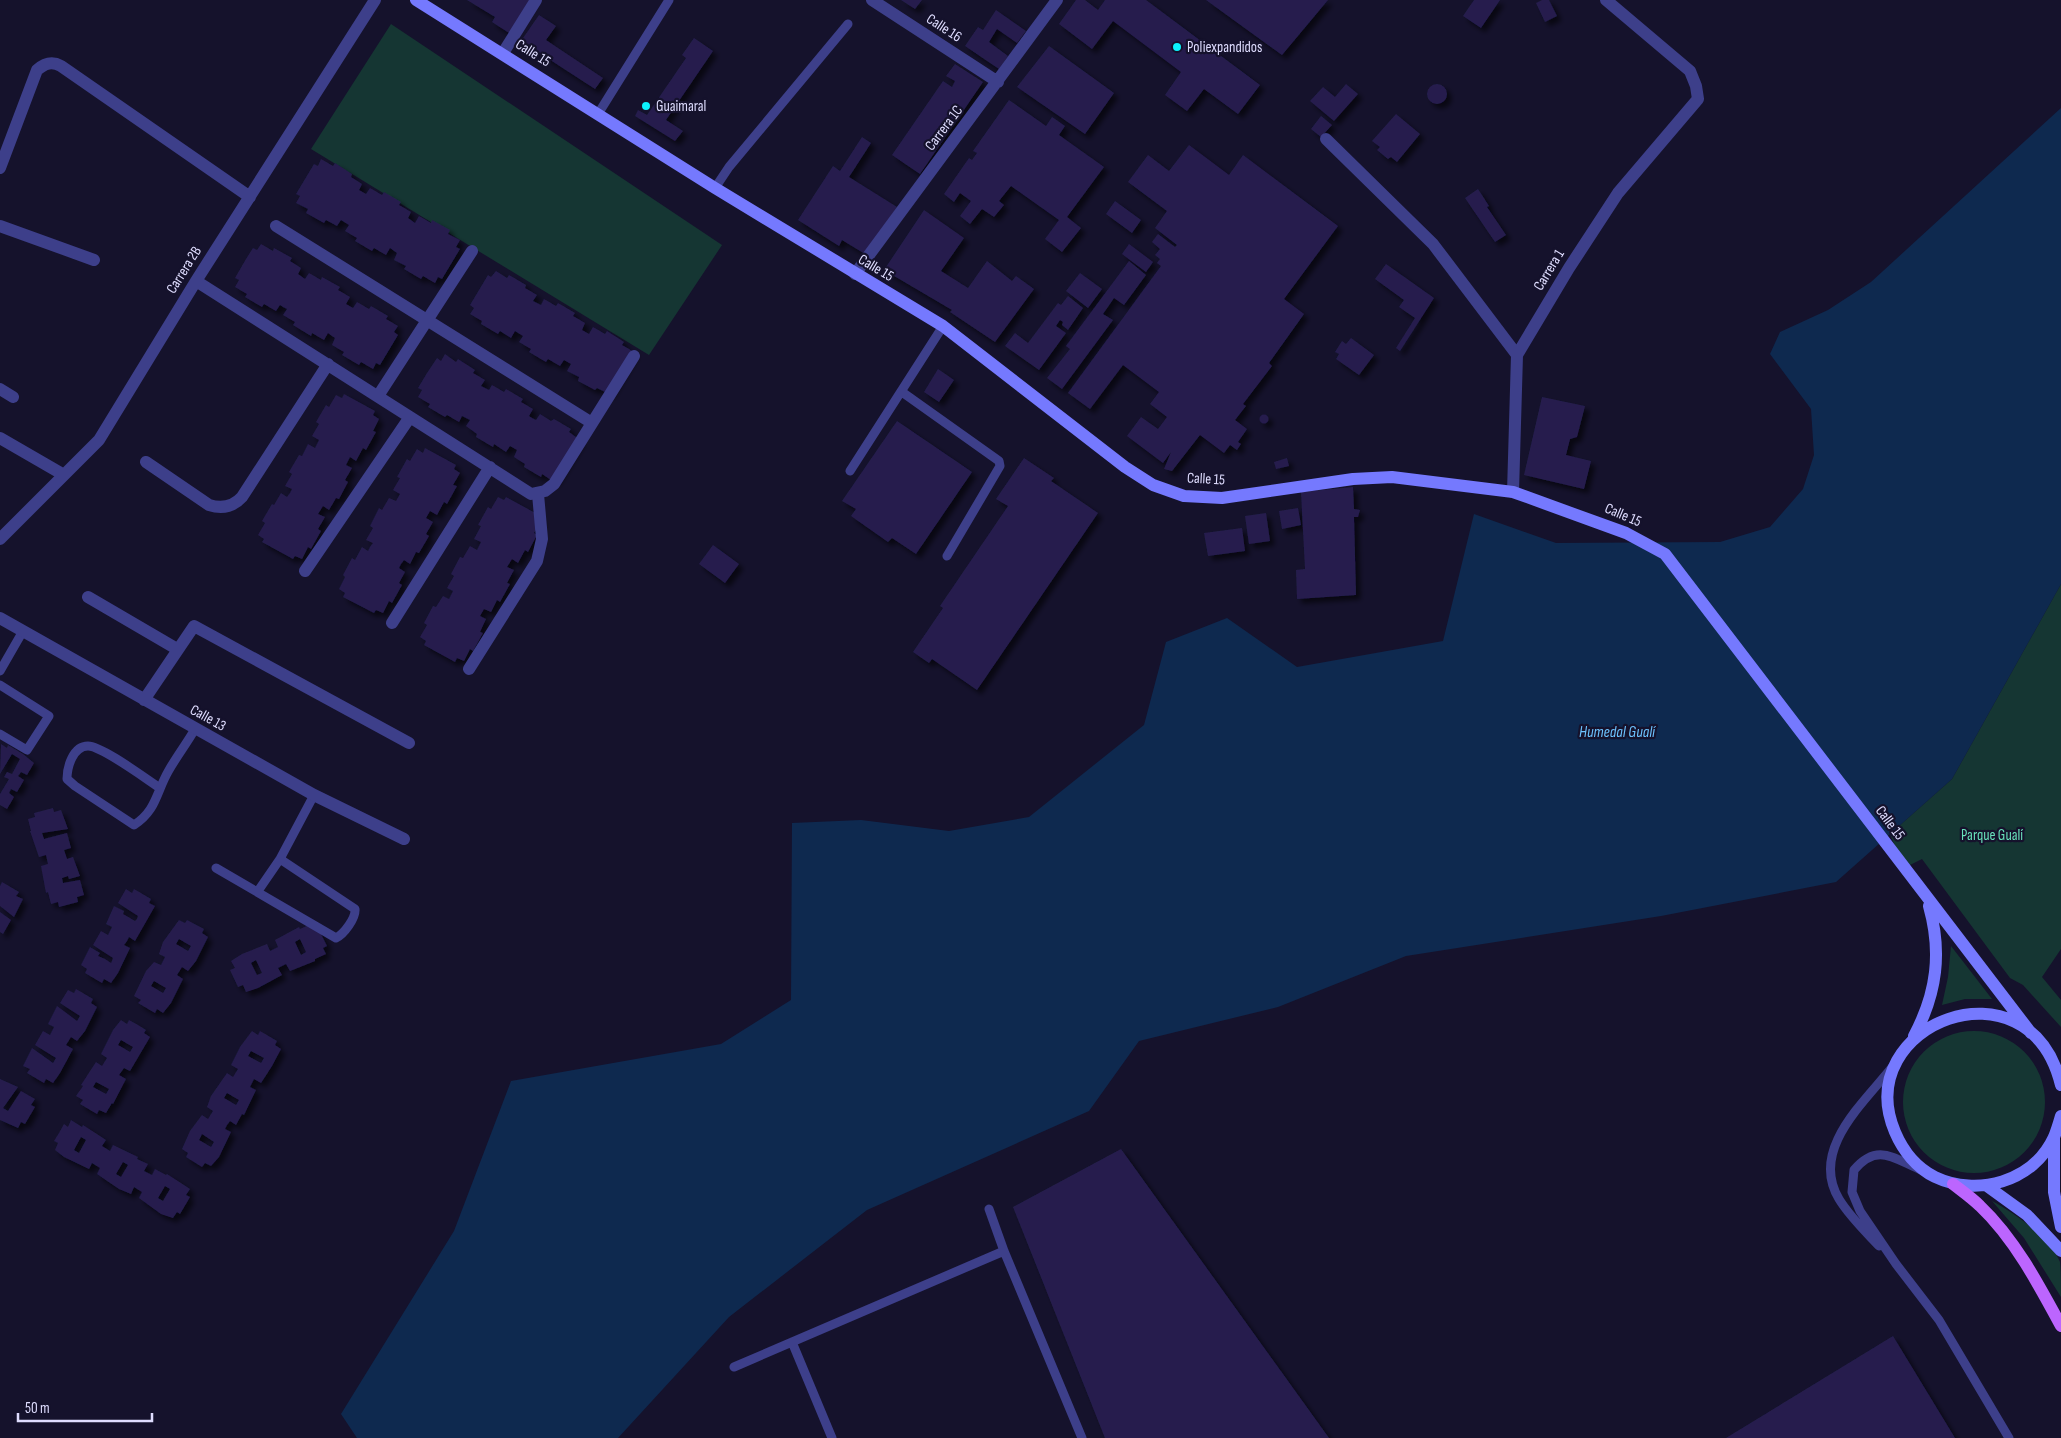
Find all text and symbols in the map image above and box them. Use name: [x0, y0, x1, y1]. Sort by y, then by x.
street label: Calle 16: [923, 10, 965, 46]
street label: Calle 15: [512, 35, 554, 71]
place label: Poliexpandidos: [1187, 38, 1262, 57]
marker: Poliexpandidos: [1171, 41, 1183, 53]
place label: Guaimaral: [656, 97, 706, 116]
marker: Guaimaral: [640, 100, 652, 112]
street label: Carrera 1C: [921, 102, 967, 154]
street label: Carrera 2B: [162, 243, 206, 297]
street label: Carrera 1: [1529, 245, 1569, 294]
street label: Calle 15: [855, 250, 897, 286]
street label: Calle 15: [1186, 469, 1226, 489]
street label: Calle 15: [1602, 499, 1644, 531]
street label: Calle 13: [187, 700, 229, 736]
water label: Humedal Gualí: [1579, 723, 1657, 742]
street label: Calle 15: [1871, 802, 1909, 844]
park label: Parque Gualí: [1961, 826, 2023, 845]
scale bar: [18, 1390, 151, 1422]
text: 50 m: [25, 1399, 50, 1418]

